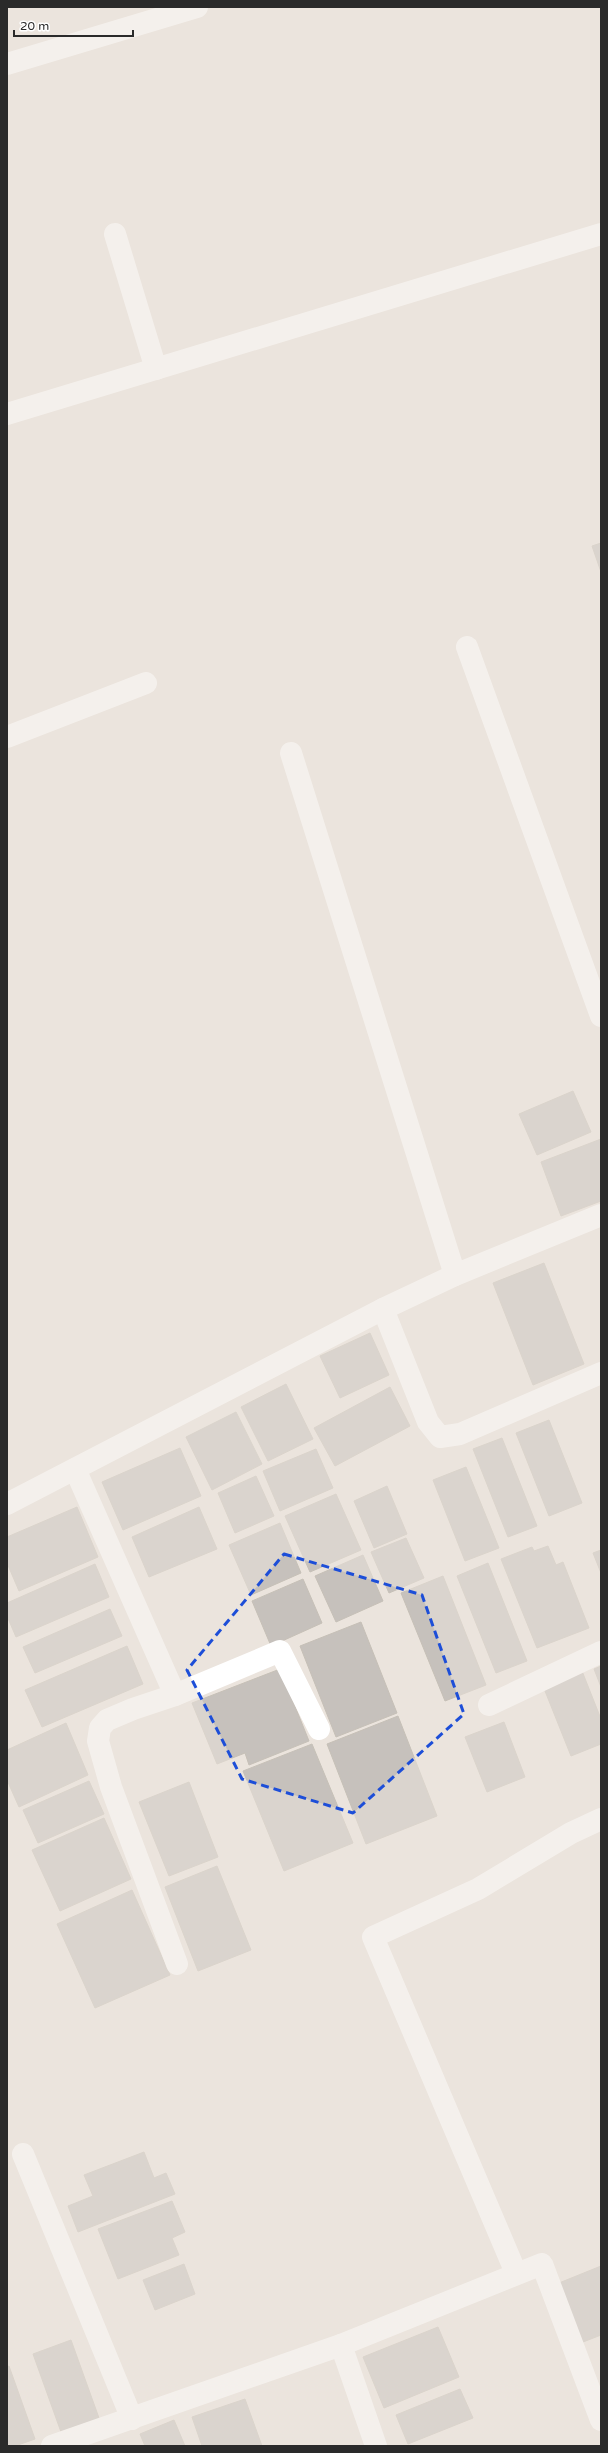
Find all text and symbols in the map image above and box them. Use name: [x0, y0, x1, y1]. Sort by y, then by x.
scale bar: [14, 12, 133, 38]
text: 20 m: [20, 19, 49, 33]

